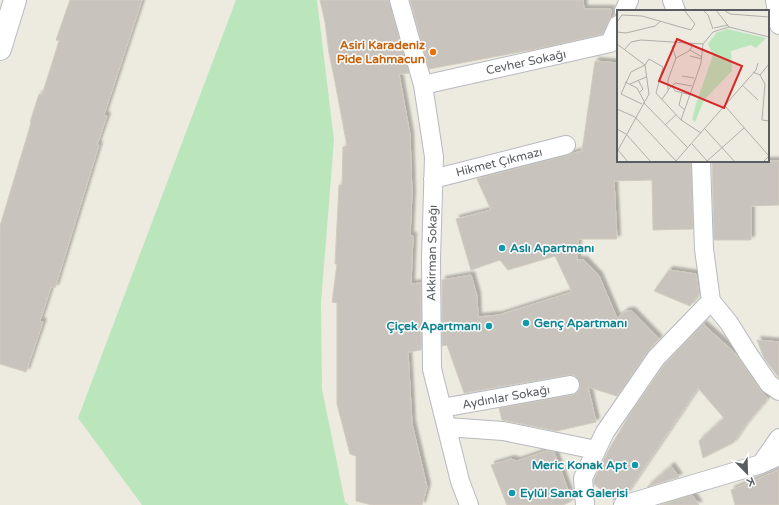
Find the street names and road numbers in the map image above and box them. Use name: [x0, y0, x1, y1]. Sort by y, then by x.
street label: Cevher Sokağı: [485, 47, 567, 77]
street label: Hikmet Çıkmazı: [454, 145, 544, 179]
street label: Akkirman Sokağı: [424, 205, 440, 301]
street label: Aydınlar Sokağı: [461, 382, 551, 412]

